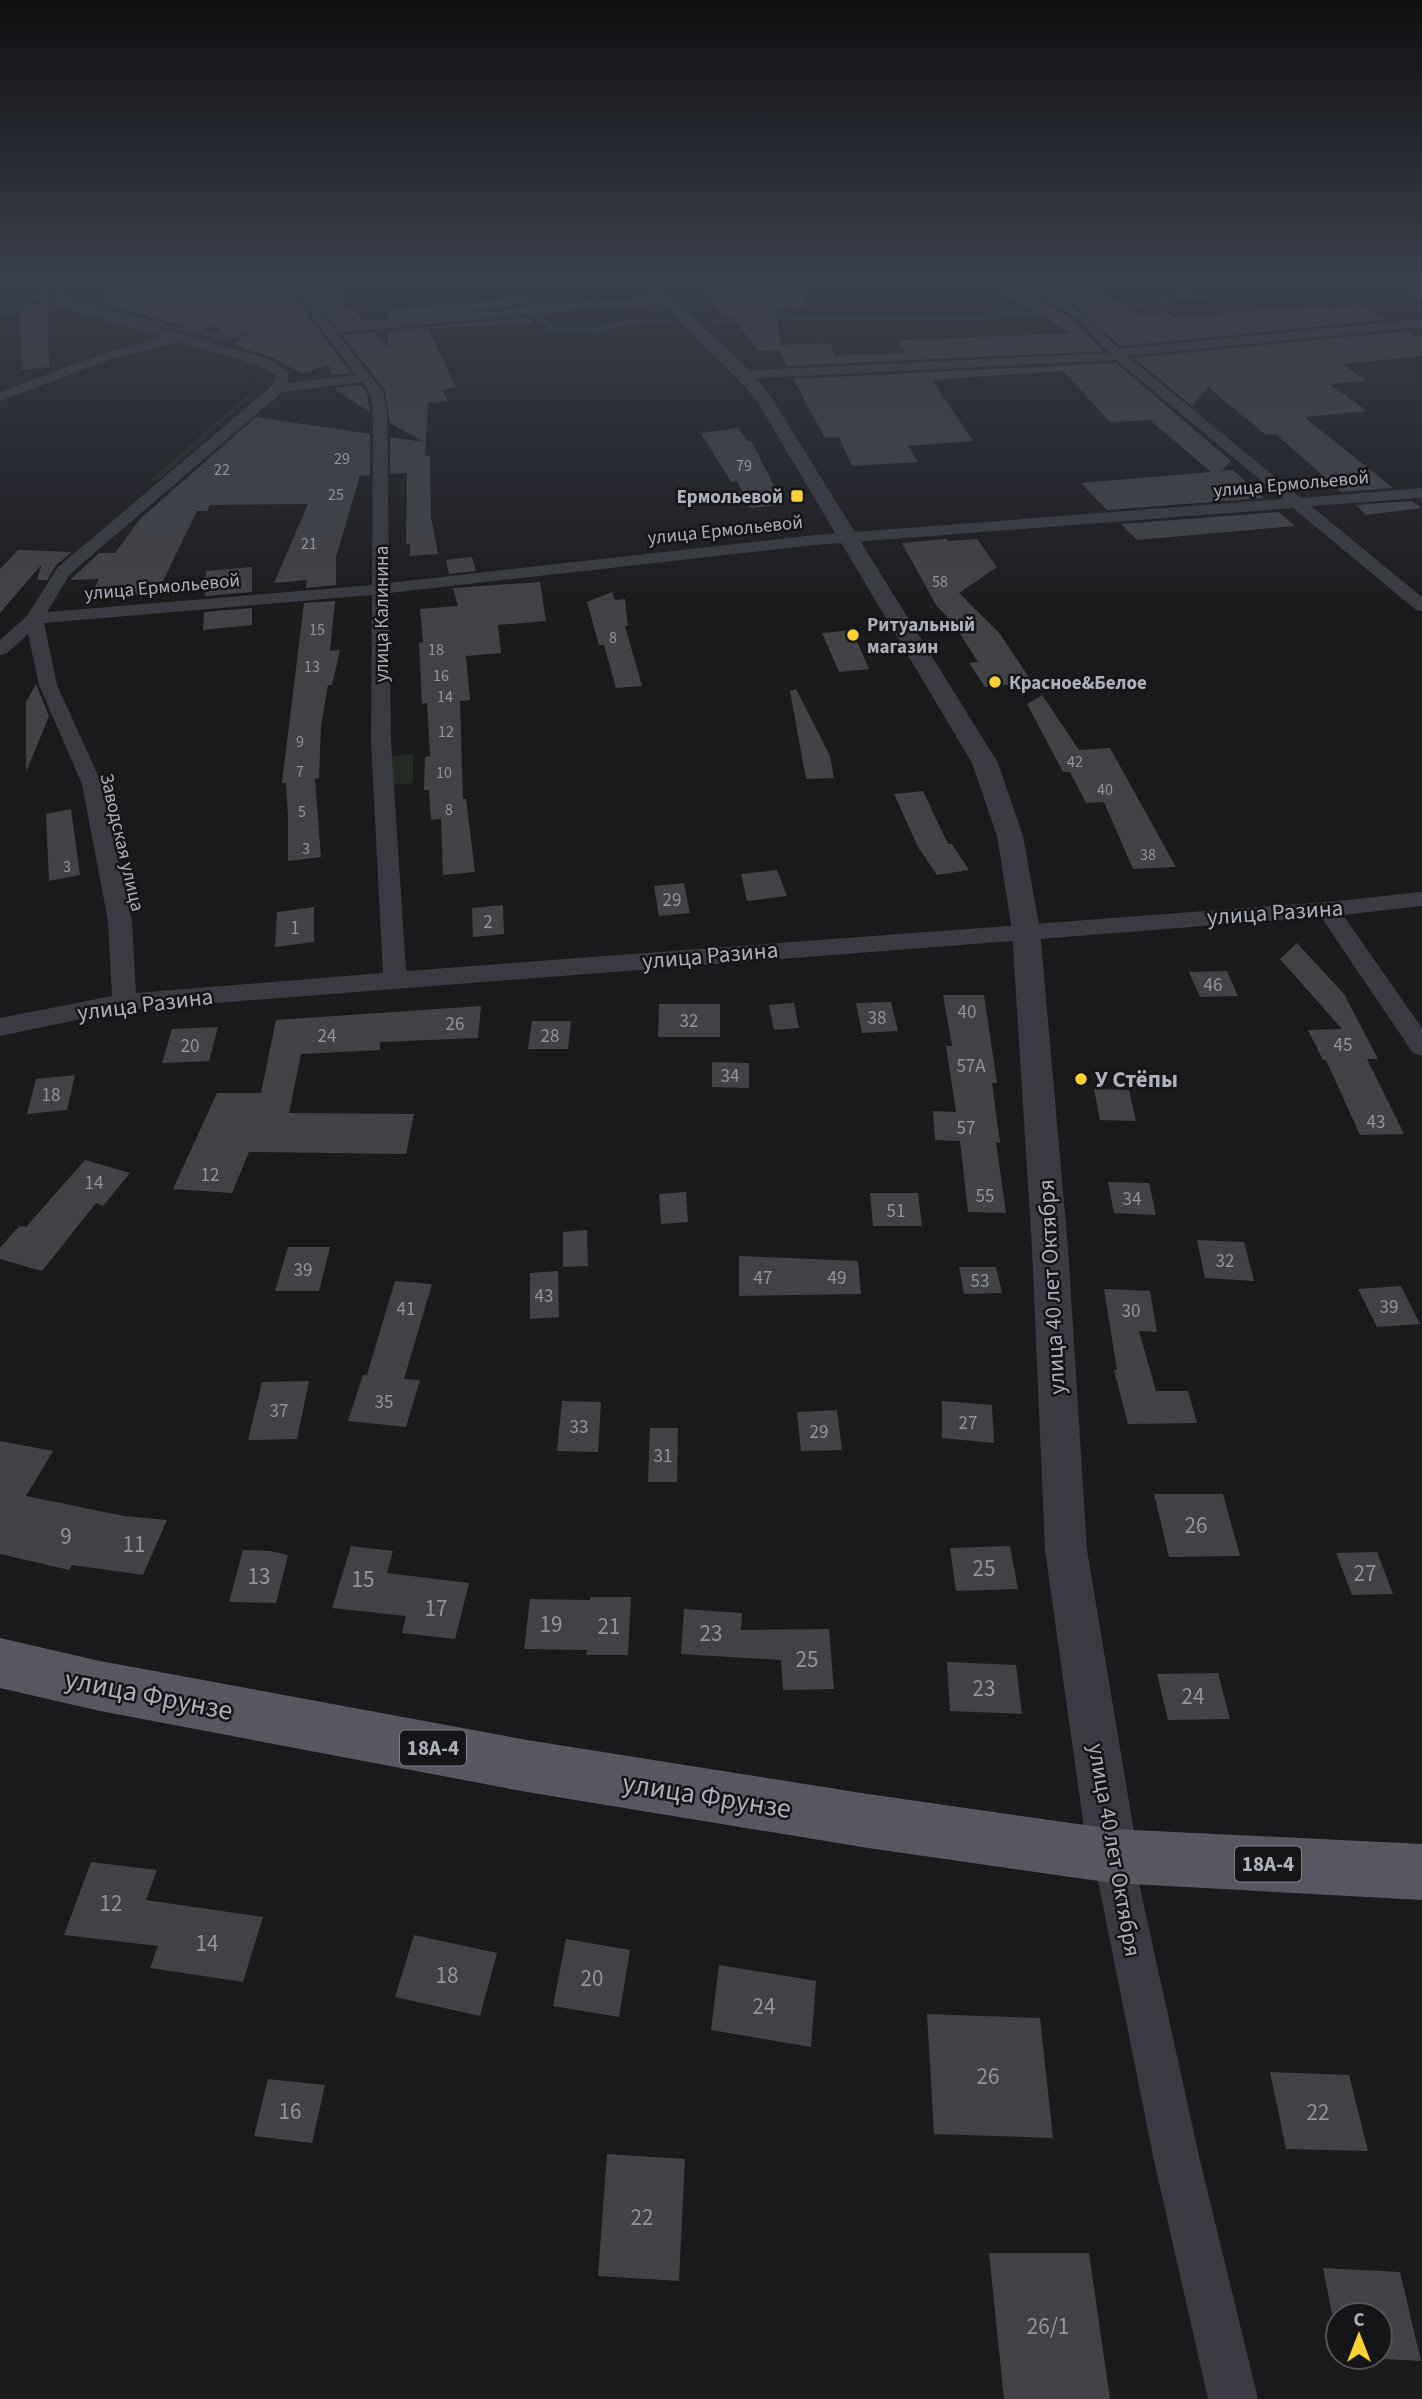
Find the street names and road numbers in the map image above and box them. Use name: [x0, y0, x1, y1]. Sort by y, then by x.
street label: улица Ермольевой: [1212, 464, 1370, 505]
street label: улица Ермольевой: [646, 509, 804, 552]
street label: улица Калинина: [369, 546, 396, 682]
street label: улица Ермольевой: [83, 567, 241, 608]
street label: Заводская улица: [93, 771, 151, 914]
street label: улица Разина: [1206, 891, 1344, 934]
street label: улица Разина: [641, 933, 779, 978]
street label: улица Разина: [75, 980, 215, 1029]
street label: улица 40 лет Октября: [1029, 1178, 1074, 1396]
street label: улица Фрунзе: [61, 1659, 236, 1731]
road number: 18А-4: [400, 1730, 466, 1766]
street label: улица 40 лет Октября: [1080, 1741, 1149, 1959]
street label: улица Фрунзе: [620, 1763, 794, 1829]
road number: 18А-4: [1235, 1846, 1301, 1882]

